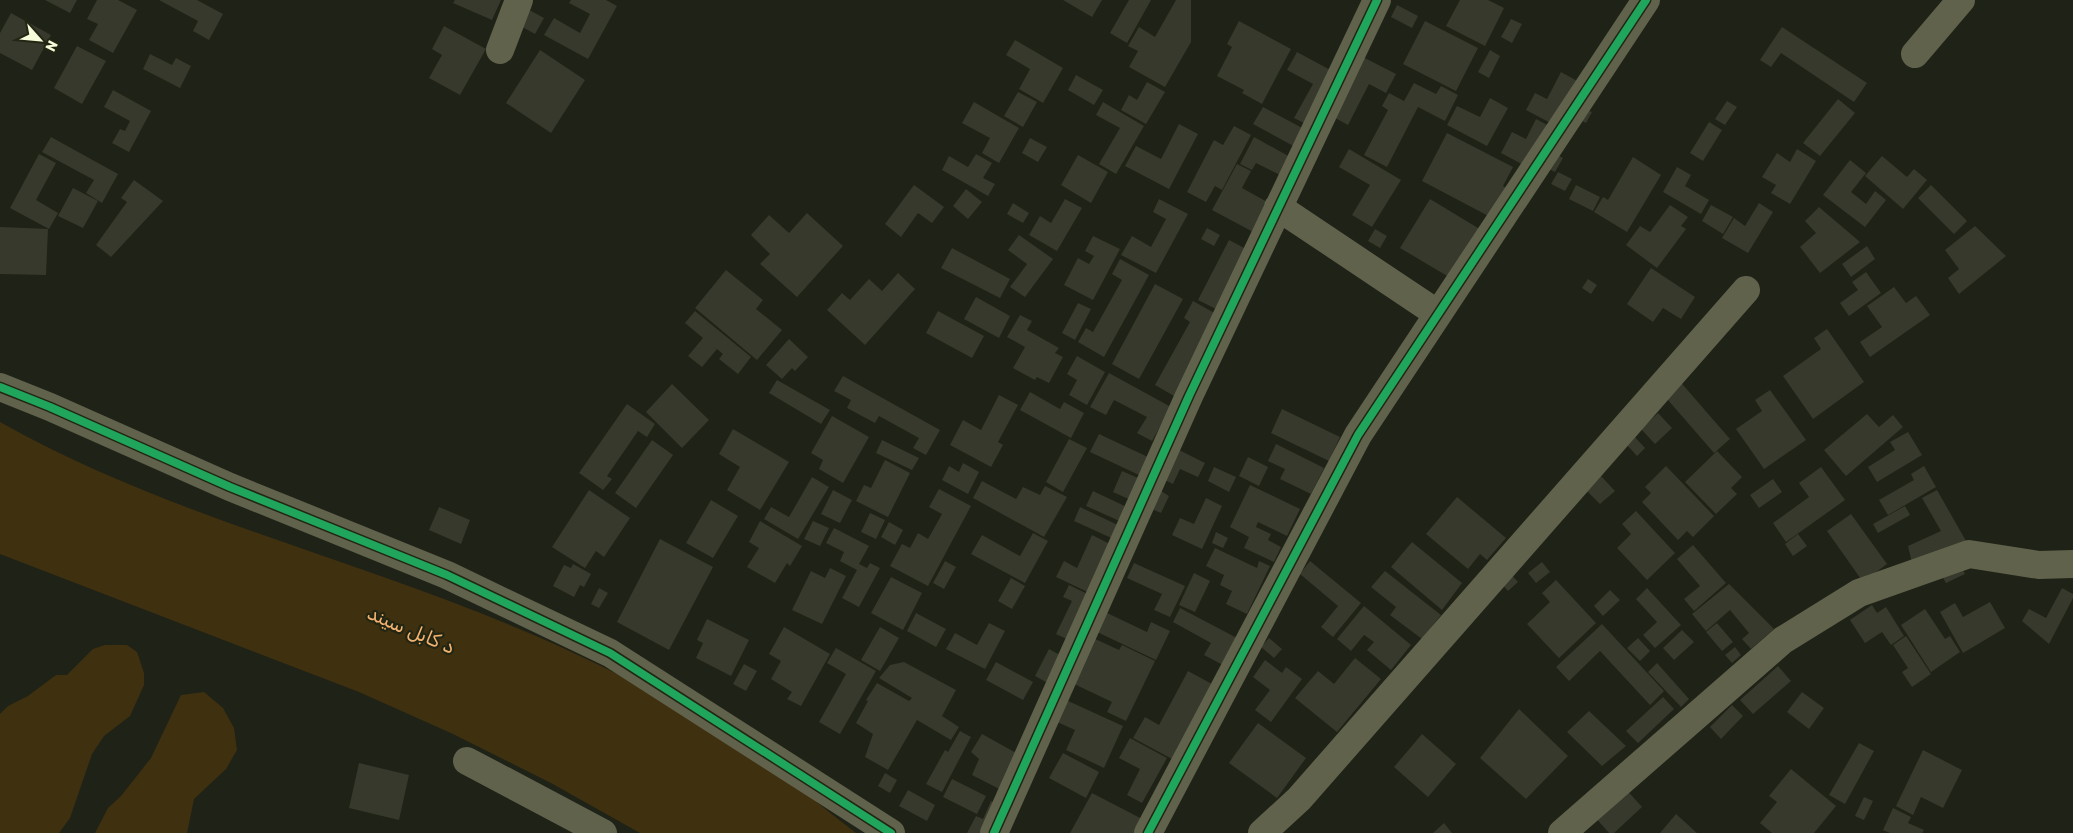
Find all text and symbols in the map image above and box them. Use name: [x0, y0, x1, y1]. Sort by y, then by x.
north arrow: [15, 15, 65, 65]
text: N: [41, 37, 61, 54]
water label: د کابل سيند: [364, 601, 458, 659]

